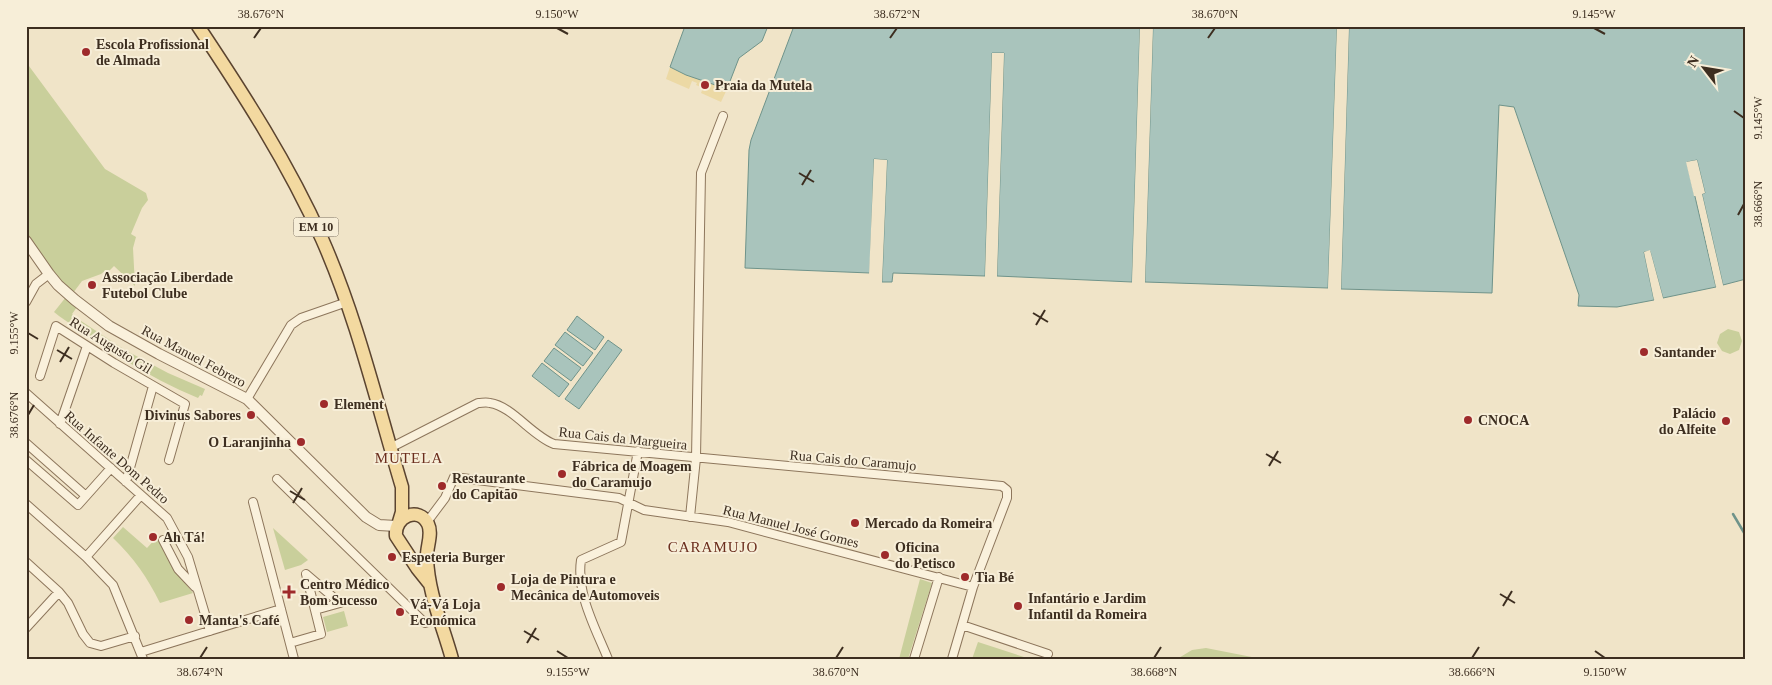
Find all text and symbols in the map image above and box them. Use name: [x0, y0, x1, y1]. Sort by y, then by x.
text: 38.676°N: [238, 7, 285, 21]
text: 9.150°W: [535, 7, 579, 21]
text: 38.672°N: [874, 7, 921, 21]
text: 38.670°N: [1192, 7, 1239, 21]
text: 9.145°W: [1572, 7, 1616, 21]
place label: Escola Profissional de Almada: [96, 37, 209, 68]
north arrow: [1680, 42, 1730, 92]
marker: Escola Profissional de Almada: [80, 46, 92, 58]
text: N: [1684, 53, 1702, 70]
place label: Praia da Mutela: [715, 78, 812, 93]
marker: Praia da Mutela: [699, 79, 711, 91]
text: 9.145°W: [1751, 96, 1765, 140]
text: 38.666°N: [1751, 180, 1765, 227]
road number: EM 10: [294, 218, 338, 236]
place label: Associação Liberdade Futebol Clube: [102, 270, 233, 301]
marker: Associação Liberdade Futebol Clube: [86, 279, 98, 291]
text: 9.155°W: [7, 311, 21, 355]
street label: Rua Augusto Gil: [67, 314, 155, 377]
street label: Rua Manuel Febrero: [139, 323, 248, 390]
place label: Santander: [1654, 345, 1716, 360]
marker: Santander: [1638, 346, 1650, 358]
text: 38.676°N: [7, 391, 21, 438]
place label: Element: [334, 397, 384, 412]
marker: Element: [318, 398, 330, 410]
place label: Palácio do Alfeite: [1659, 406, 1716, 437]
street label: Rua Infante Dom Pedro: [61, 408, 172, 507]
place label: Divinus Sabores: [144, 408, 242, 423]
marker: Divinus Sabores: [245, 409, 257, 421]
place label: CNOCA: [1478, 413, 1530, 428]
marker: CNOCA: [1462, 414, 1474, 426]
marker: Palácio do Alfeite: [1720, 415, 1732, 427]
street label: Rua Cais da Margueira: [558, 424, 689, 453]
place label: O Laranjinha: [208, 435, 291, 450]
marker: O Laranjinha: [295, 436, 307, 448]
street label: Rua Cais do Caramujo: [789, 447, 917, 474]
district label: MUTELA: [375, 450, 443, 466]
place label: Fábrica de Moagem do Caramujo: [572, 459, 692, 490]
marker: Fábrica de Moagem do Caramujo: [556, 468, 568, 480]
place label: Restaurante do Capitão: [452, 471, 525, 502]
marker: Restaurante do Capitão: [436, 480, 448, 492]
street label: Rua Manuel José Gomes: [721, 502, 860, 551]
place label: Mercado da Romeira: [865, 516, 992, 531]
marker: Mercado da Romeira: [849, 517, 861, 529]
place label: Ah Tá!: [163, 530, 205, 545]
marker: Ah Tá!: [147, 531, 159, 543]
district label: CARAMUJO: [668, 539, 758, 555]
place label: Oficina do Petisco: [895, 540, 955, 571]
marker: Oficina do Petisco: [879, 549, 891, 561]
place label: Espeteria Burger: [402, 550, 505, 565]
marker: Espeteria Burger: [386, 551, 398, 563]
place label: Tia Bé: [975, 570, 1014, 585]
marker: Tia Bé: [959, 571, 971, 583]
place label: Loja de Pintura e Mecânica de Automoveis: [511, 572, 660, 603]
place label: Centro Médico Bom Sucesso: [300, 577, 390, 608]
marker: Loja de Pintura e Mecânica de Automoveis: [495, 581, 507, 593]
marker: Centro Médico Bom Sucesso: [282, 585, 296, 599]
place label: Infantário e Jardim Infantil da Romeira: [1028, 591, 1147, 622]
place label: Vá-Vá Loja Económica: [410, 597, 480, 628]
marker: Infantário e Jardim Infantil da Romeira: [1012, 600, 1024, 612]
marker: Vá-Vá Loja Económica: [394, 606, 406, 618]
place label: Manta's Café: [199, 613, 280, 628]
marker: Manta's Café: [183, 614, 195, 626]
text: 38.674°N: [177, 665, 224, 679]
text: 9.155°W: [546, 665, 590, 679]
text: 38.670°N: [813, 665, 860, 679]
text: 38.668°N: [1131, 665, 1178, 679]
text: 38.666°N: [1449, 665, 1496, 679]
text: 9.150°W: [1583, 665, 1627, 679]

